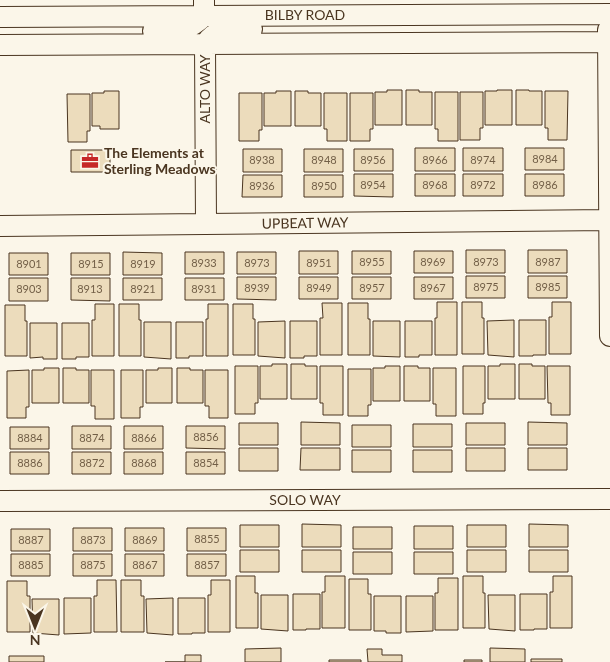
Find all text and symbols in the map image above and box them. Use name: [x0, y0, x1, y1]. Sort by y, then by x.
street label: BILBY ROAD: [265, 6, 345, 23]
street label: ALTO WAY: [196, 54, 213, 123]
place label: The Elements at Sterling Meadows: [104, 144, 216, 177]
office icon: The Elements at Sterling Meadows: [80, 151, 100, 171]
house number: 8984: [532, 152, 558, 165]
house number: 8938: [249, 153, 275, 166]
house number: 8948: [311, 153, 337, 166]
house number: 8956: [360, 153, 386, 166]
house number: 8966: [422, 153, 448, 166]
house number: 8974: [470, 153, 496, 166]
house number: 8954: [360, 178, 386, 191]
house number: 8968: [422, 178, 448, 191]
house number: 8972: [470, 178, 496, 191]
house number: 8986: [532, 178, 558, 191]
house number: 8936: [249, 179, 275, 192]
house number: 8950: [311, 179, 337, 192]
street label: UPBEAT WAY: [261, 213, 349, 232]
house number: 8955: [359, 255, 385, 268]
house number: 8969: [420, 255, 446, 268]
house number: 8973: [473, 255, 499, 268]
house number: 8987: [535, 255, 561, 268]
house number: 8933: [191, 256, 217, 269]
house number: 8973: [244, 256, 270, 269]
house number: 8951: [306, 256, 332, 269]
house number: 8901: [16, 257, 42, 270]
house number: 8915: [78, 257, 104, 270]
house number: 8919: [130, 257, 156, 270]
house number: 8975: [473, 280, 499, 293]
house number: 8985: [535, 280, 561, 293]
house number: 8939: [244, 281, 270, 294]
house number: 8949: [306, 281, 332, 294]
house number: 8957: [359, 281, 385, 294]
house number: 8967: [420, 281, 446, 294]
house number: 8903: [16, 282, 42, 295]
house number: 8913: [77, 282, 103, 295]
house number: 8921: [130, 282, 156, 295]
house number: 8931: [191, 282, 217, 295]
house number: 8856: [193, 430, 219, 443]
house number: 8884: [17, 431, 43, 444]
house number: 8874: [79, 431, 105, 444]
house number: 8866: [131, 431, 157, 444]
house number: 8886: [17, 456, 43, 469]
house number: 8872: [79, 456, 105, 469]
house number: 8868: [131, 456, 157, 469]
house number: 8854: [193, 456, 219, 469]
street label: SOLO WAY: [269, 491, 341, 508]
house number: 8855: [194, 532, 220, 545]
house number: 8887: [18, 533, 44, 546]
house number: 8873: [80, 533, 106, 546]
house number: 8869: [132, 533, 158, 546]
house number: 8885: [18, 558, 44, 571]
house number: 8875: [80, 558, 106, 571]
house number: 8867: [132, 558, 158, 571]
house number: 8857: [194, 558, 220, 571]
north arrow: [10, 602, 60, 652]
text: N: [30, 632, 40, 649]

